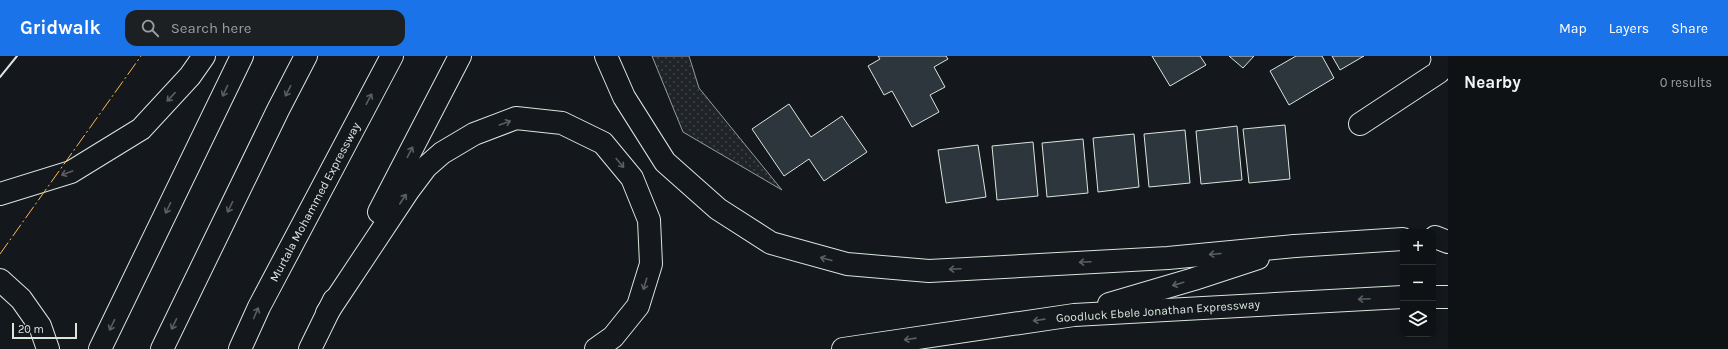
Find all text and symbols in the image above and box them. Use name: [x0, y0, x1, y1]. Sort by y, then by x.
search box: [125, 10, 405, 46]
text: Gridwalk: [20, 17, 101, 39]
icon: search: [139, 17, 161, 39]
text: Search here: [171, 19, 251, 37]
text: Map: [1559, 20, 1587, 37]
text: Layers: [1609, 20, 1649, 37]
text: Share: [1671, 20, 1708, 37]
text: Nearby: [1464, 72, 1521, 92]
text: 0 results: [1660, 75, 1712, 90]
one-way arrow: [283, 84, 291, 96]
one-way arrow: [221, 85, 228, 97]
one-way arrow: [166, 92, 176, 102]
one-way arrow: [366, 94, 373, 106]
one-way arrow: [498, 118, 510, 126]
street label: Murtala Mohammed Expressway: [267, 119, 363, 284]
one-way arrow: [407, 146, 415, 158]
one-way arrow: [615, 158, 624, 169]
one-way arrow: [61, 169, 73, 177]
one-way arrow: [399, 193, 407, 204]
one-way arrow: [226, 201, 233, 213]
one-way arrow: [164, 202, 172, 214]
map controls: [1400, 229, 1436, 337]
button: +: [1400, 229, 1436, 265]
one-way arrow: [1209, 250, 1222, 258]
one-way arrow: [820, 255, 833, 262]
one-way arrow: [1079, 259, 1092, 266]
button: −: [1400, 265, 1436, 301]
one-way arrow: [949, 266, 962, 273]
one-way arrow: [641, 278, 648, 291]
one-way arrow: [1172, 281, 1185, 288]
one-way arrow: [1358, 295, 1371, 302]
street label: Goodluck Ebele Jonathan Expressway: [1056, 297, 1261, 325]
button: layers: [1400, 301, 1436, 337]
one-way arrow: [253, 308, 260, 320]
one-way arrow: [1033, 316, 1046, 324]
one-way arrow: [170, 318, 177, 330]
one-way arrow: [108, 319, 115, 331]
scale bar: [12, 321, 77, 340]
text: 20 m: [18, 323, 44, 336]
one-way arrow: [904, 335, 917, 343]

